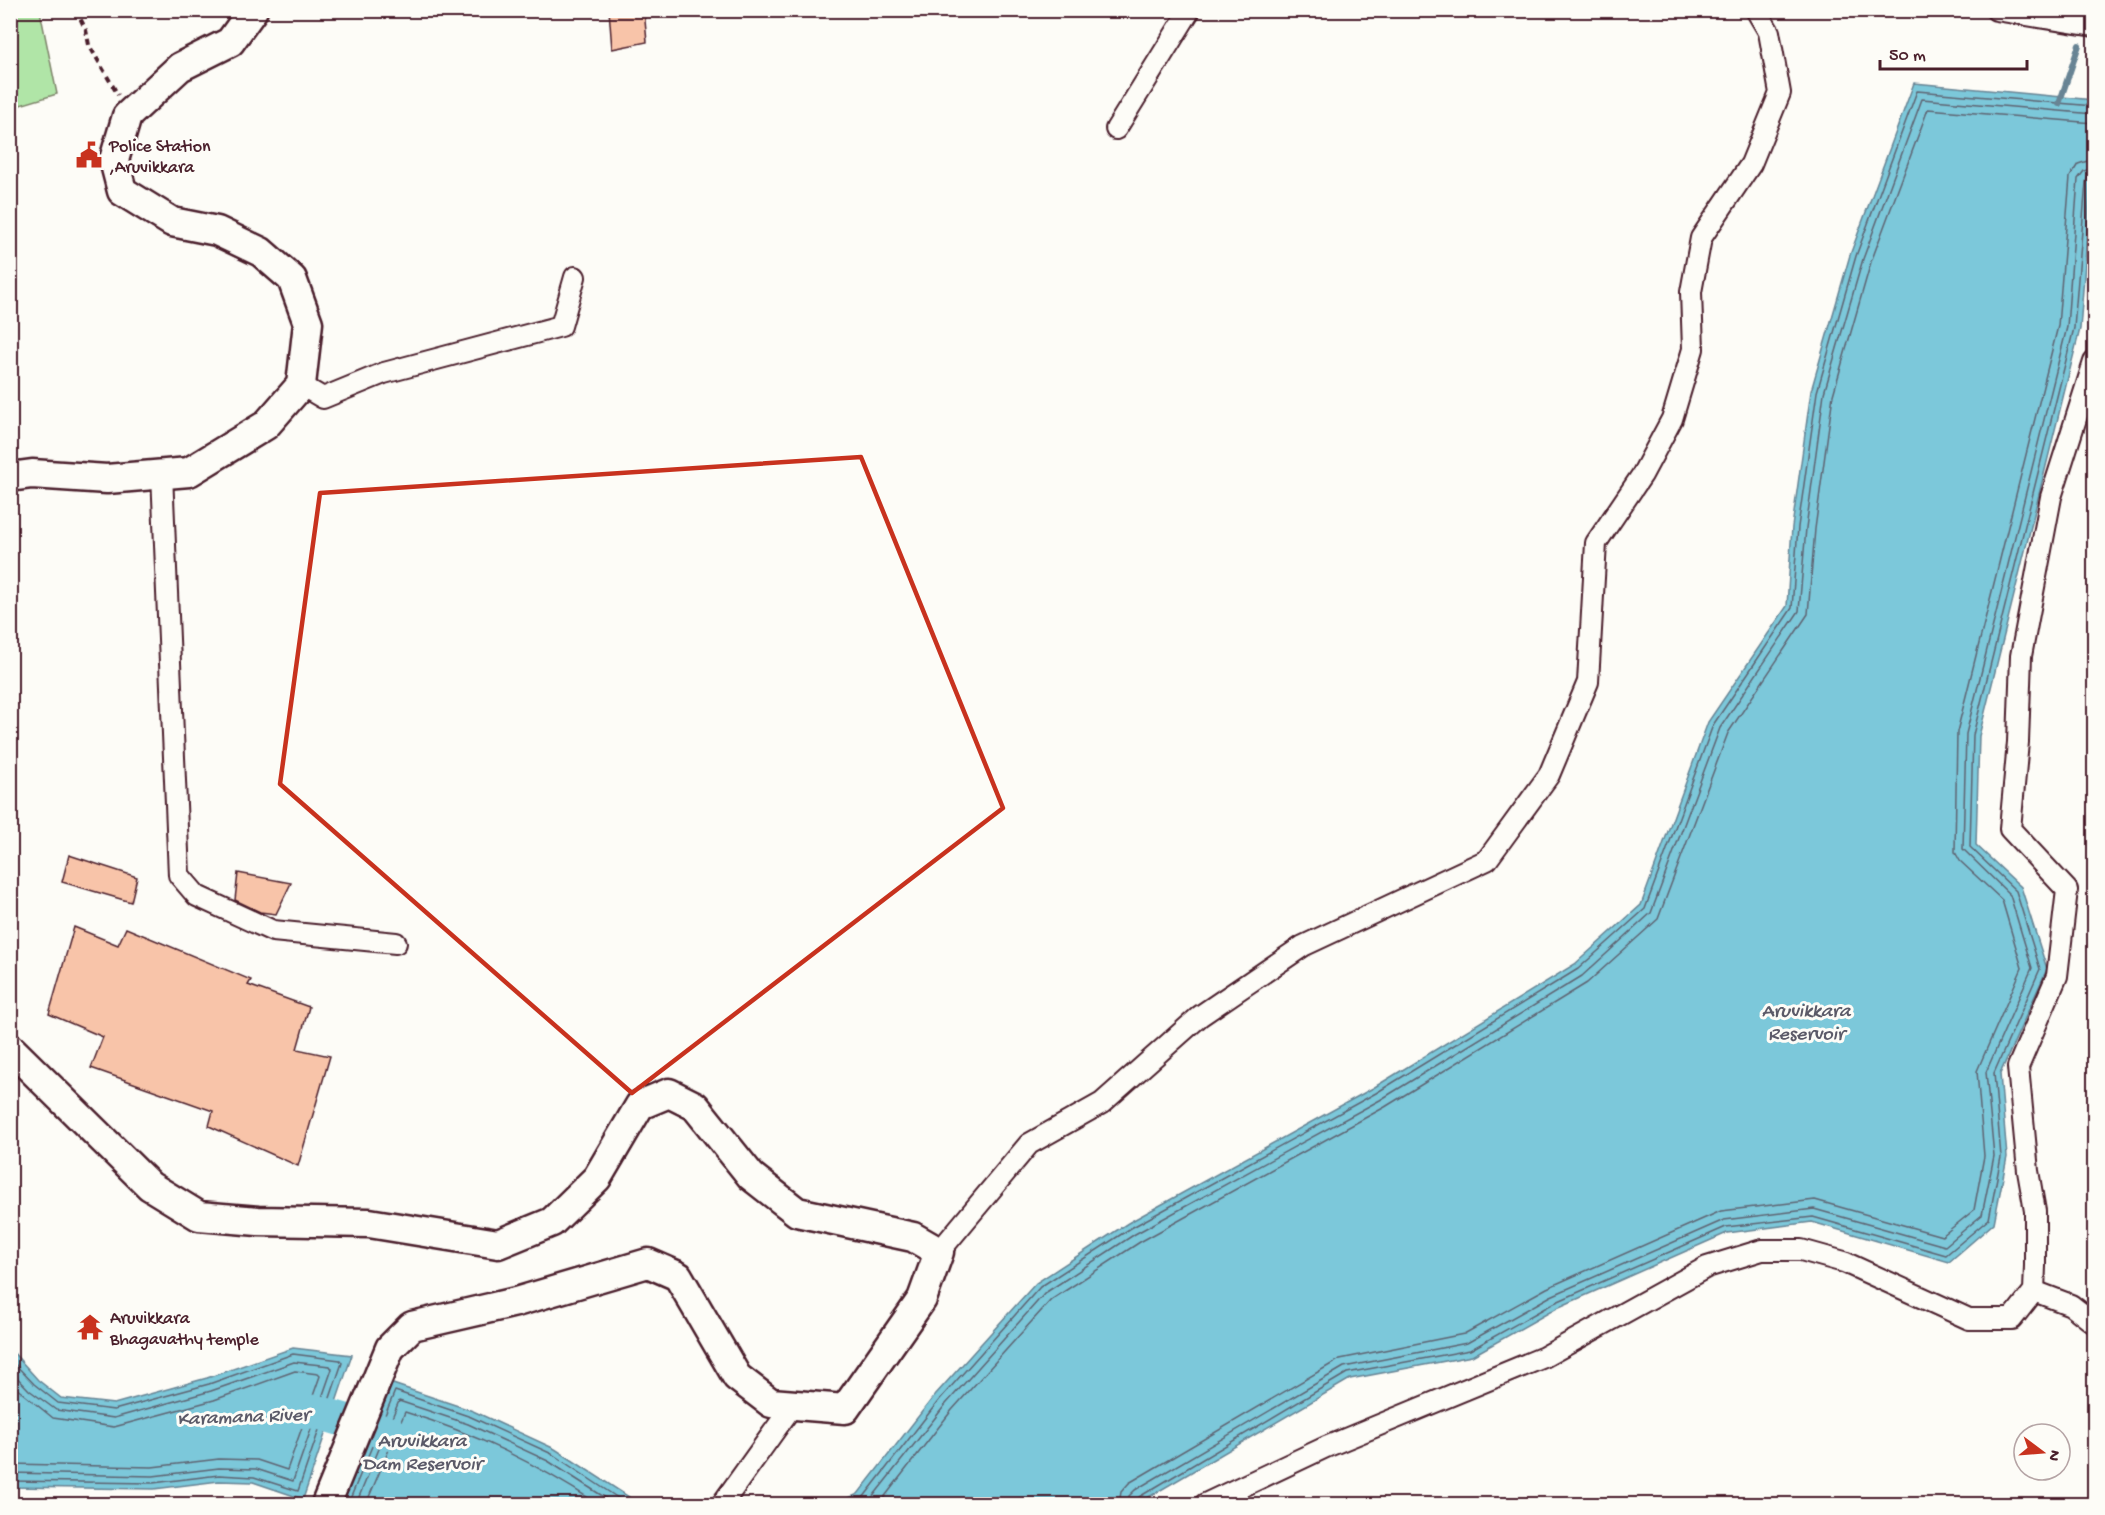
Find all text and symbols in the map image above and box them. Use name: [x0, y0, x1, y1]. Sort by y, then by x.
scale bar: [1880, 33, 2027, 71]
text: 50 m: [1889, 46, 1926, 67]
place label: Police Station ,Aruvikkara: [108, 137, 211, 179]
public building icon: Police Station ,Aruvikkara: [74, 140, 104, 170]
water label: Aruvikkara Reservoir: [1762, 1001, 1852, 1047]
place label: Aruvikkara Bhagavathy temple: [109, 1309, 259, 1351]
temple icon: Aruvikkara Bhagavathy temple: [75, 1312, 105, 1342]
water label: Karamana River: [177, 1405, 313, 1432]
north arrow: [2012, 1422, 2072, 1482]
water label: Aruvikkara Dam Reservoir: [362, 1431, 486, 1477]
text: N: [2042, 1448, 2064, 1463]

